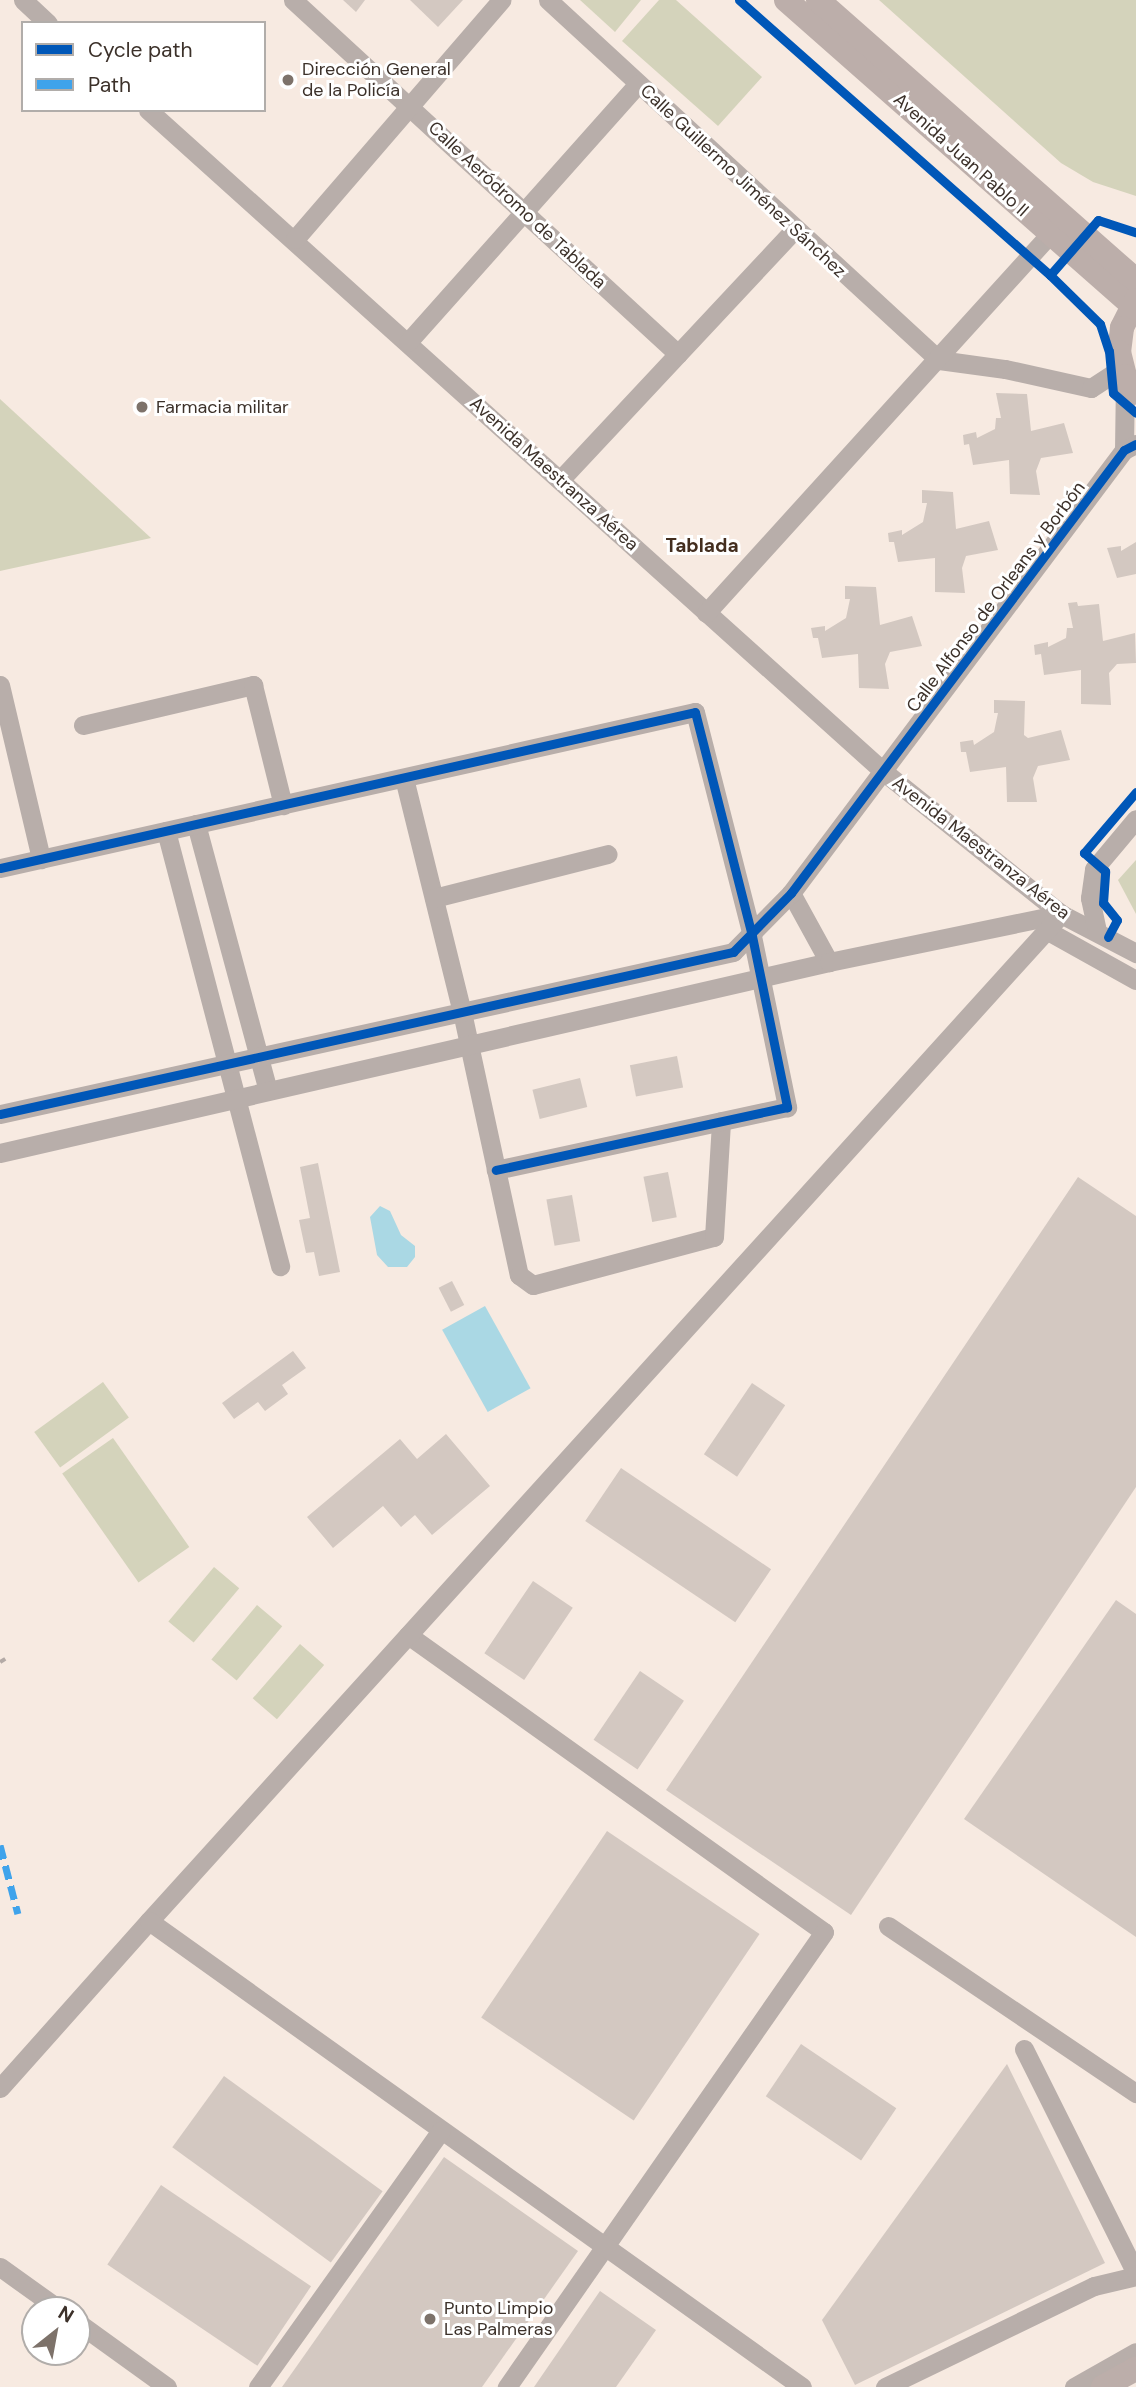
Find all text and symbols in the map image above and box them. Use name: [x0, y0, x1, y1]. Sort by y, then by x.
legend: [21, 21, 266, 112]
text: Cycle path: [88, 36, 193, 64]
place label: Dirección General de la Policía: [302, 59, 451, 102]
text: Path: [88, 71, 131, 99]
marker: Dirección General de la Policía: [280, 72, 296, 88]
street label: Calle Guillermo Jiménez Sánchez: [636, 80, 850, 282]
street label: Avenida Juan Pablo II: [889, 89, 1033, 221]
street label: Calle Aeródromo de Tablada: [424, 117, 610, 293]
street label: Avenida Maestranza Aérea: [465, 393, 643, 555]
place label: Farmacia militar: [156, 396, 289, 418]
marker: Farmacia militar: [134, 399, 150, 415]
street label: Calle Alfonso de Orleans y Borbón: [902, 477, 1090, 717]
district label: Tablada: [665, 535, 739, 557]
street label: Avenida Maestranza Aérea: [888, 772, 1074, 924]
north arrow: [21, 2296, 91, 2366]
place label: Punto Limpio Las Palmeras: [444, 2298, 553, 2340]
text: N: [54, 2300, 78, 2329]
marker: Punto Limpio Las Palmeras: [422, 2311, 438, 2327]

